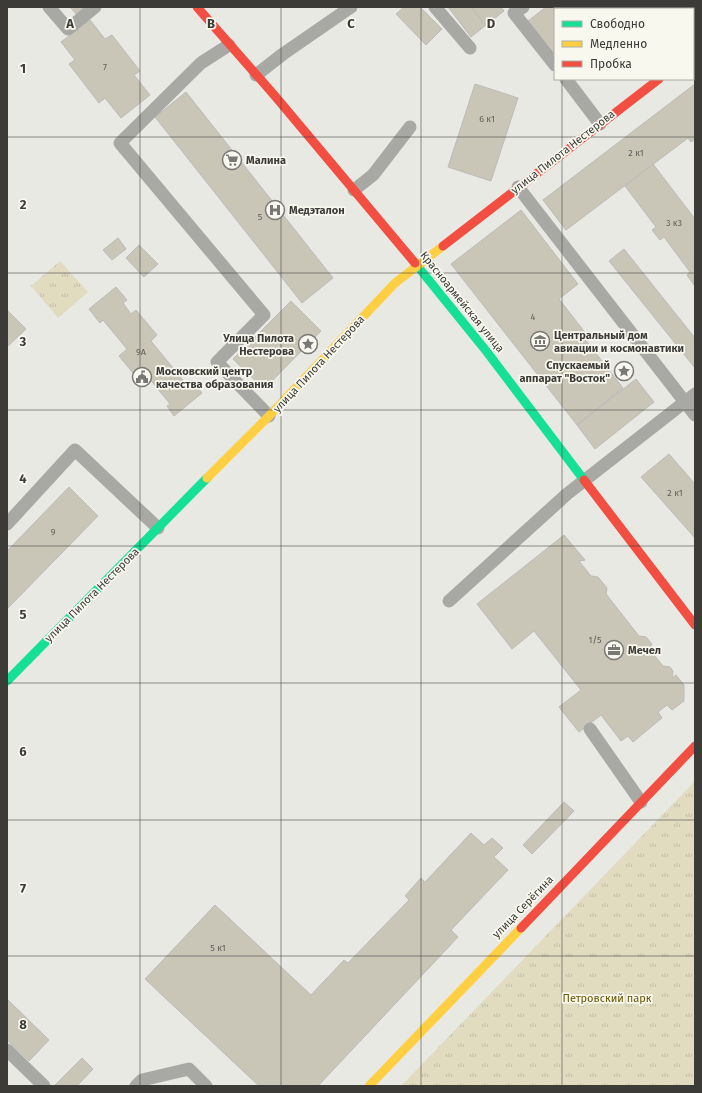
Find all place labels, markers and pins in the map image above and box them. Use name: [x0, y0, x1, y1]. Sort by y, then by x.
supermarket icon: Малина: [221, 149, 243, 171]
place label: Малина: [246, 154, 286, 167]
hospital icon: Медэталон: [264, 199, 286, 221]
place label: Медэталон: [289, 204, 345, 217]
place label: Центральный дом авиации и космонавтики: [554, 329, 684, 355]
museum icon: Центральный дом авиации и космонавтики: [529, 330, 551, 352]
place label: Улица Пилота Нестерова: [222, 332, 294, 358]
place icon: Улица Пилота Нестерова: [297, 333, 319, 355]
place label: Спускаемый аппарат "Восток": [520, 359, 610, 385]
place icon: Спускаемый аппарат "Восток": [613, 360, 635, 382]
place label: Московский центр качества образования: [156, 365, 273, 391]
public building icon: Московский центр качества образования: [131, 366, 153, 388]
office icon: Мечел: [603, 639, 625, 661]
place label: Мечел: [628, 644, 661, 657]

